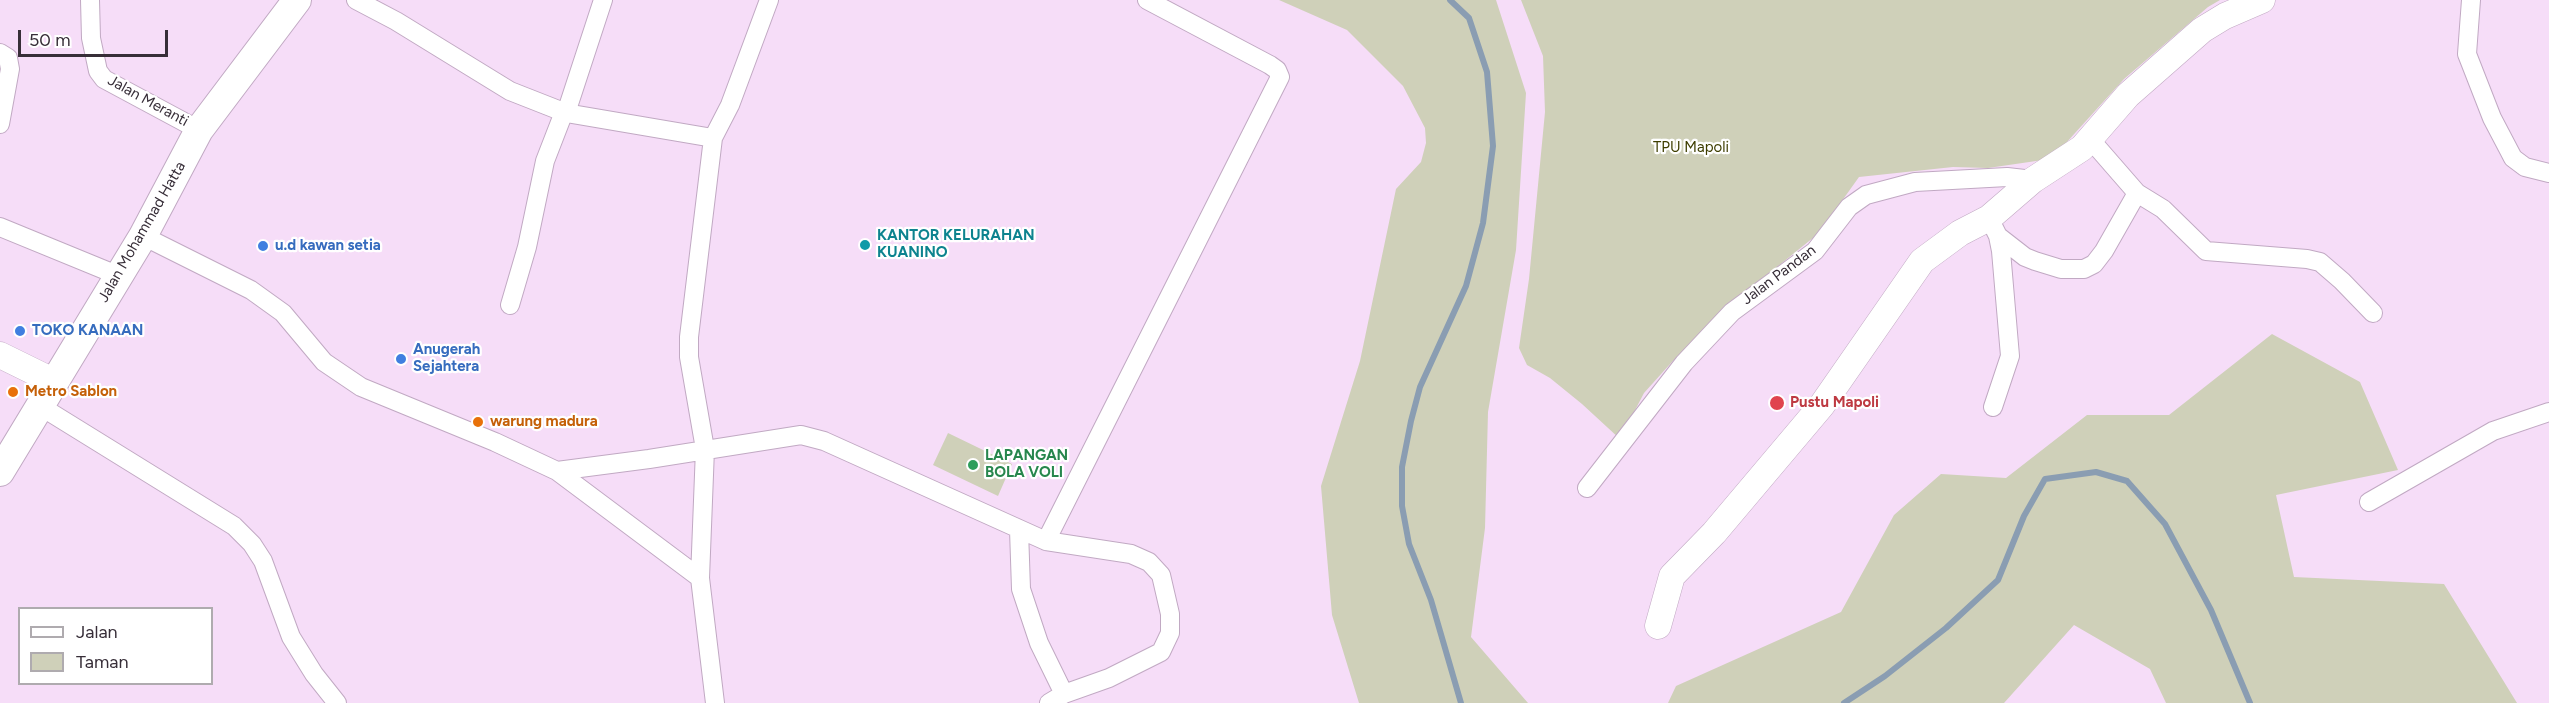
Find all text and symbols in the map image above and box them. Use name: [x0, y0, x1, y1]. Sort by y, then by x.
scale bar: [21, 18, 171, 56]
text: 50 m: [29, 29, 71, 51]
street label: Jalan Meranti: [104, 71, 192, 131]
park label: TPU Mapoli: [1653, 139, 1729, 157]
street label: Jalan Mohammad Hatta: [94, 158, 190, 306]
place label: KANTOR KELURAHAN KUANINO: [877, 227, 1035, 262]
place label: u.d kawan setia: [275, 237, 381, 255]
marker: KANTOR KELURAHAN KUANINO: [858, 238, 872, 252]
marker: u.d kawan setia: [256, 239, 270, 253]
street label: Jalan Pandan: [1739, 241, 1819, 309]
place label: TOKO KANAAN: [32, 322, 143, 340]
marker: TOKO KANAAN: [13, 324, 27, 338]
place label: Anugerah Sejahtera: [413, 341, 480, 376]
marker: Anugerah Sejahtera: [394, 352, 408, 366]
place label: Metro Sablon: [25, 383, 117, 401]
marker: Metro Sablon: [6, 385, 20, 399]
marker: Pustu Mapoli: [1768, 394, 1786, 412]
place label: Pustu Mapoli: [1790, 394, 1879, 412]
place label: warung madura: [490, 413, 598, 431]
marker: warung madura: [471, 415, 485, 429]
place label: LAPANGAN BOLA VOLI: [985, 447, 1068, 482]
marker: LAPANGAN BOLA VOLI: [966, 458, 980, 472]
legend: [18, 607, 213, 685]
text: Jalan: [76, 621, 118, 643]
text: Taman: [76, 651, 129, 673]

